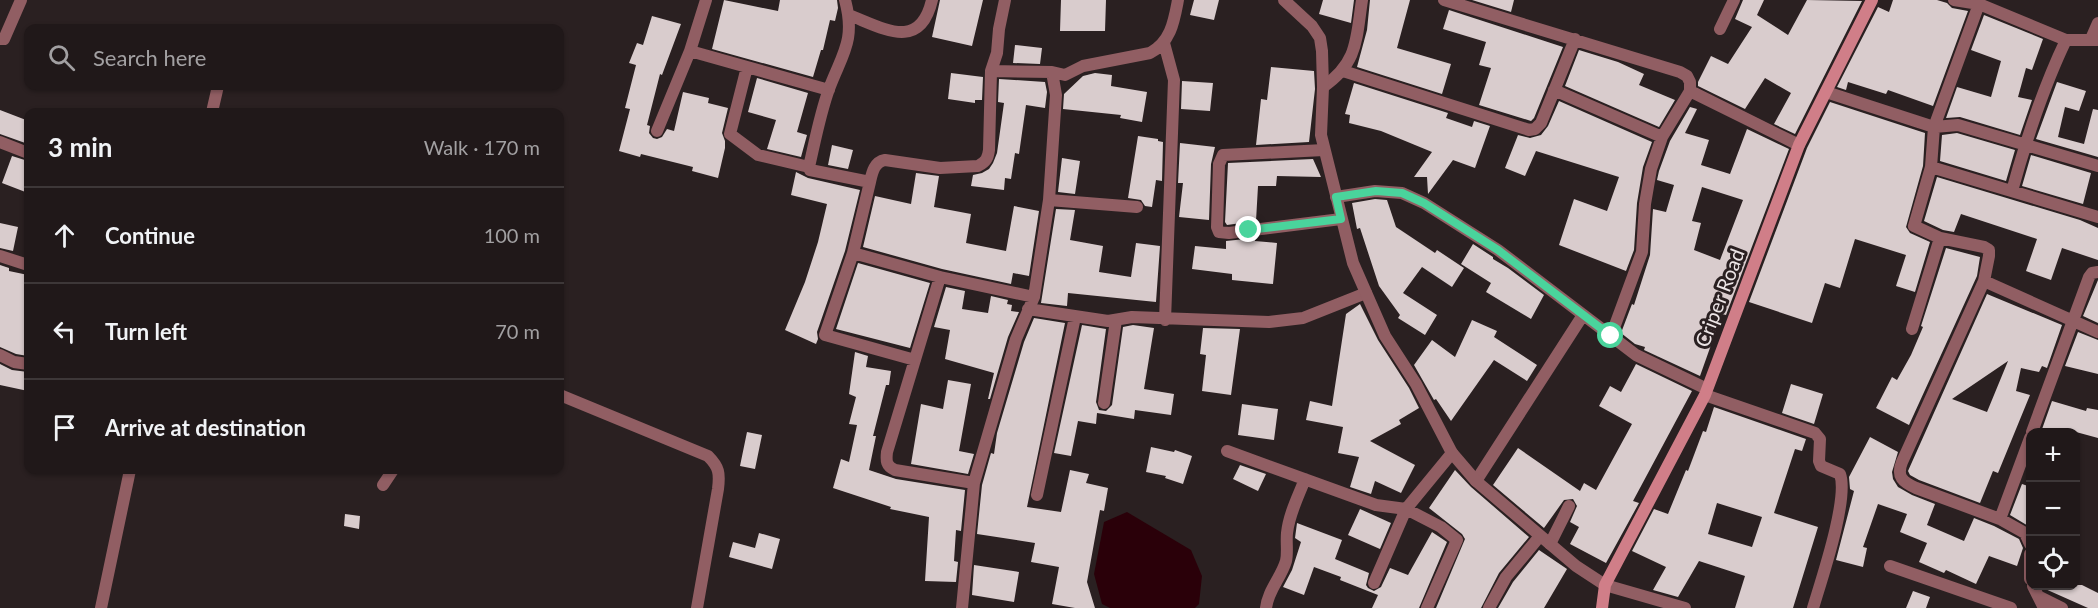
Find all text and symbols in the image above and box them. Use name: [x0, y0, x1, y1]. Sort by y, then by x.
search box: [24, 24, 564, 90]
icon: search: [45, 41, 78, 74]
text: Search here: [93, 44, 206, 71]
text: 3 min: [48, 131, 112, 163]
text: Walk · 170 m: [424, 135, 540, 159]
route end: [1235, 216, 1261, 242]
icon: ahead: [48, 219, 81, 252]
text: Continue: [105, 222, 195, 249]
text: 100 m: [484, 223, 540, 247]
street label: Criper Road: [1689, 245, 1749, 350]
icon: left: [48, 315, 81, 348]
text: Turn left: [105, 318, 187, 345]
text: 70 m: [495, 319, 540, 343]
route start: [1597, 322, 1623, 348]
icon: arrive: [48, 411, 81, 444]
text: Arrive at destination: [105, 414, 306, 441]
map controls: [2026, 428, 2080, 590]
button: +: [2026, 428, 2080, 482]
button: −: [2026, 482, 2080, 536]
button: locate: [2026, 536, 2080, 590]

